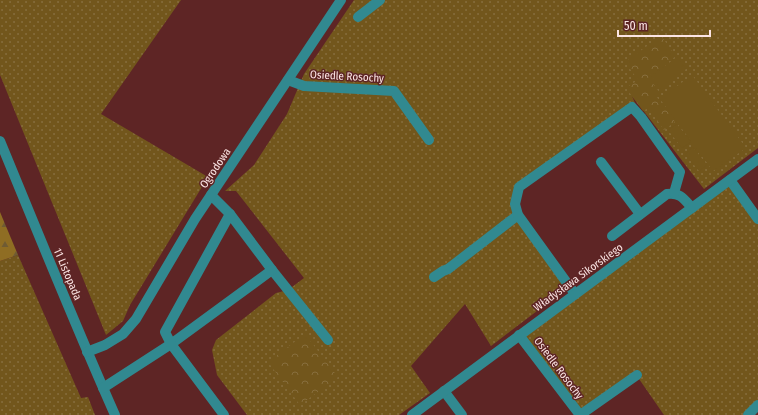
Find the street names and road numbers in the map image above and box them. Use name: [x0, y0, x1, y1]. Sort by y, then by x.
street label: Osiedle Rosochy: [310, 68, 384, 85]
street label: Ogrodowa: [197, 146, 234, 191]
street label: Władysława Sikorskiego: [531, 241, 626, 314]
street label: 11 Listopada: [51, 246, 84, 302]
street label: Osiedle Rosochy: [531, 335, 586, 402]

